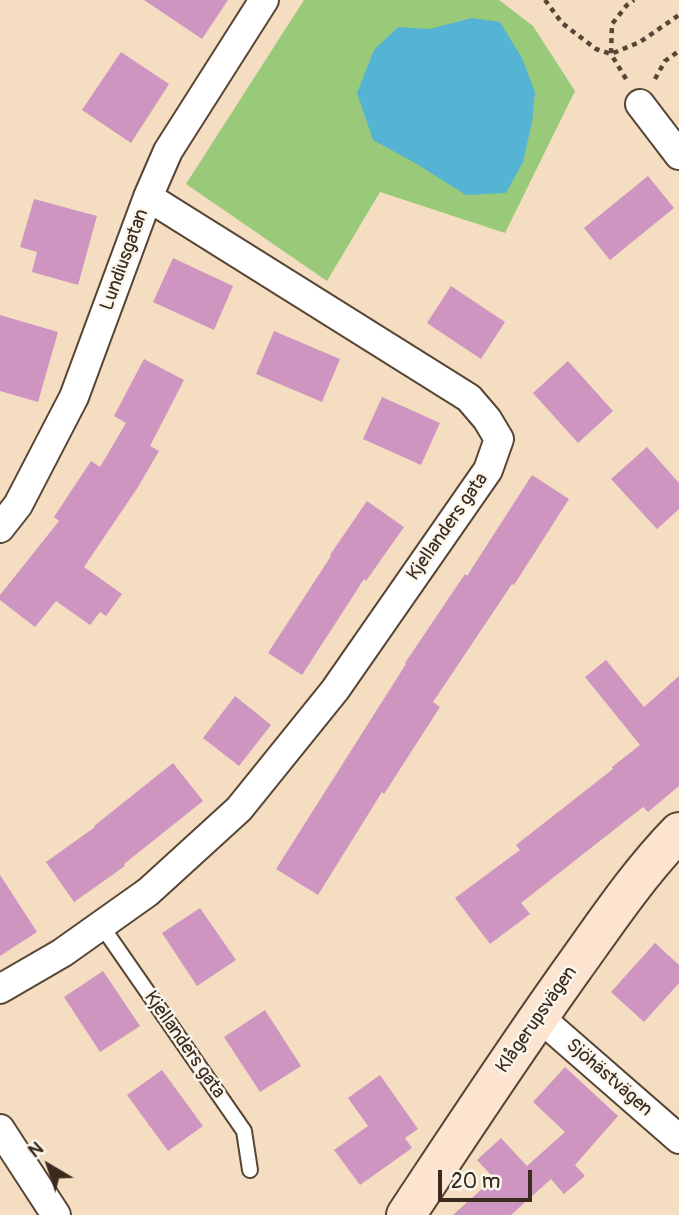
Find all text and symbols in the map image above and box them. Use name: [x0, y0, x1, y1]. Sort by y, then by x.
street label: Lundiusgatan: [96, 206, 154, 314]
street label: Kjellanders gata: [403, 469, 493, 585]
street label: Klågerupsvägen: [492, 962, 582, 1078]
street label: Kjellanders gata: [139, 987, 229, 1103]
street label: Sjöhästvägen: [561, 1034, 657, 1122]
north arrow: [14, 1131, 84, 1201]
text: N: [23, 1136, 48, 1163]
scale bar: [441, 1156, 536, 1200]
text: 20 m: [451, 1168, 500, 1195]

